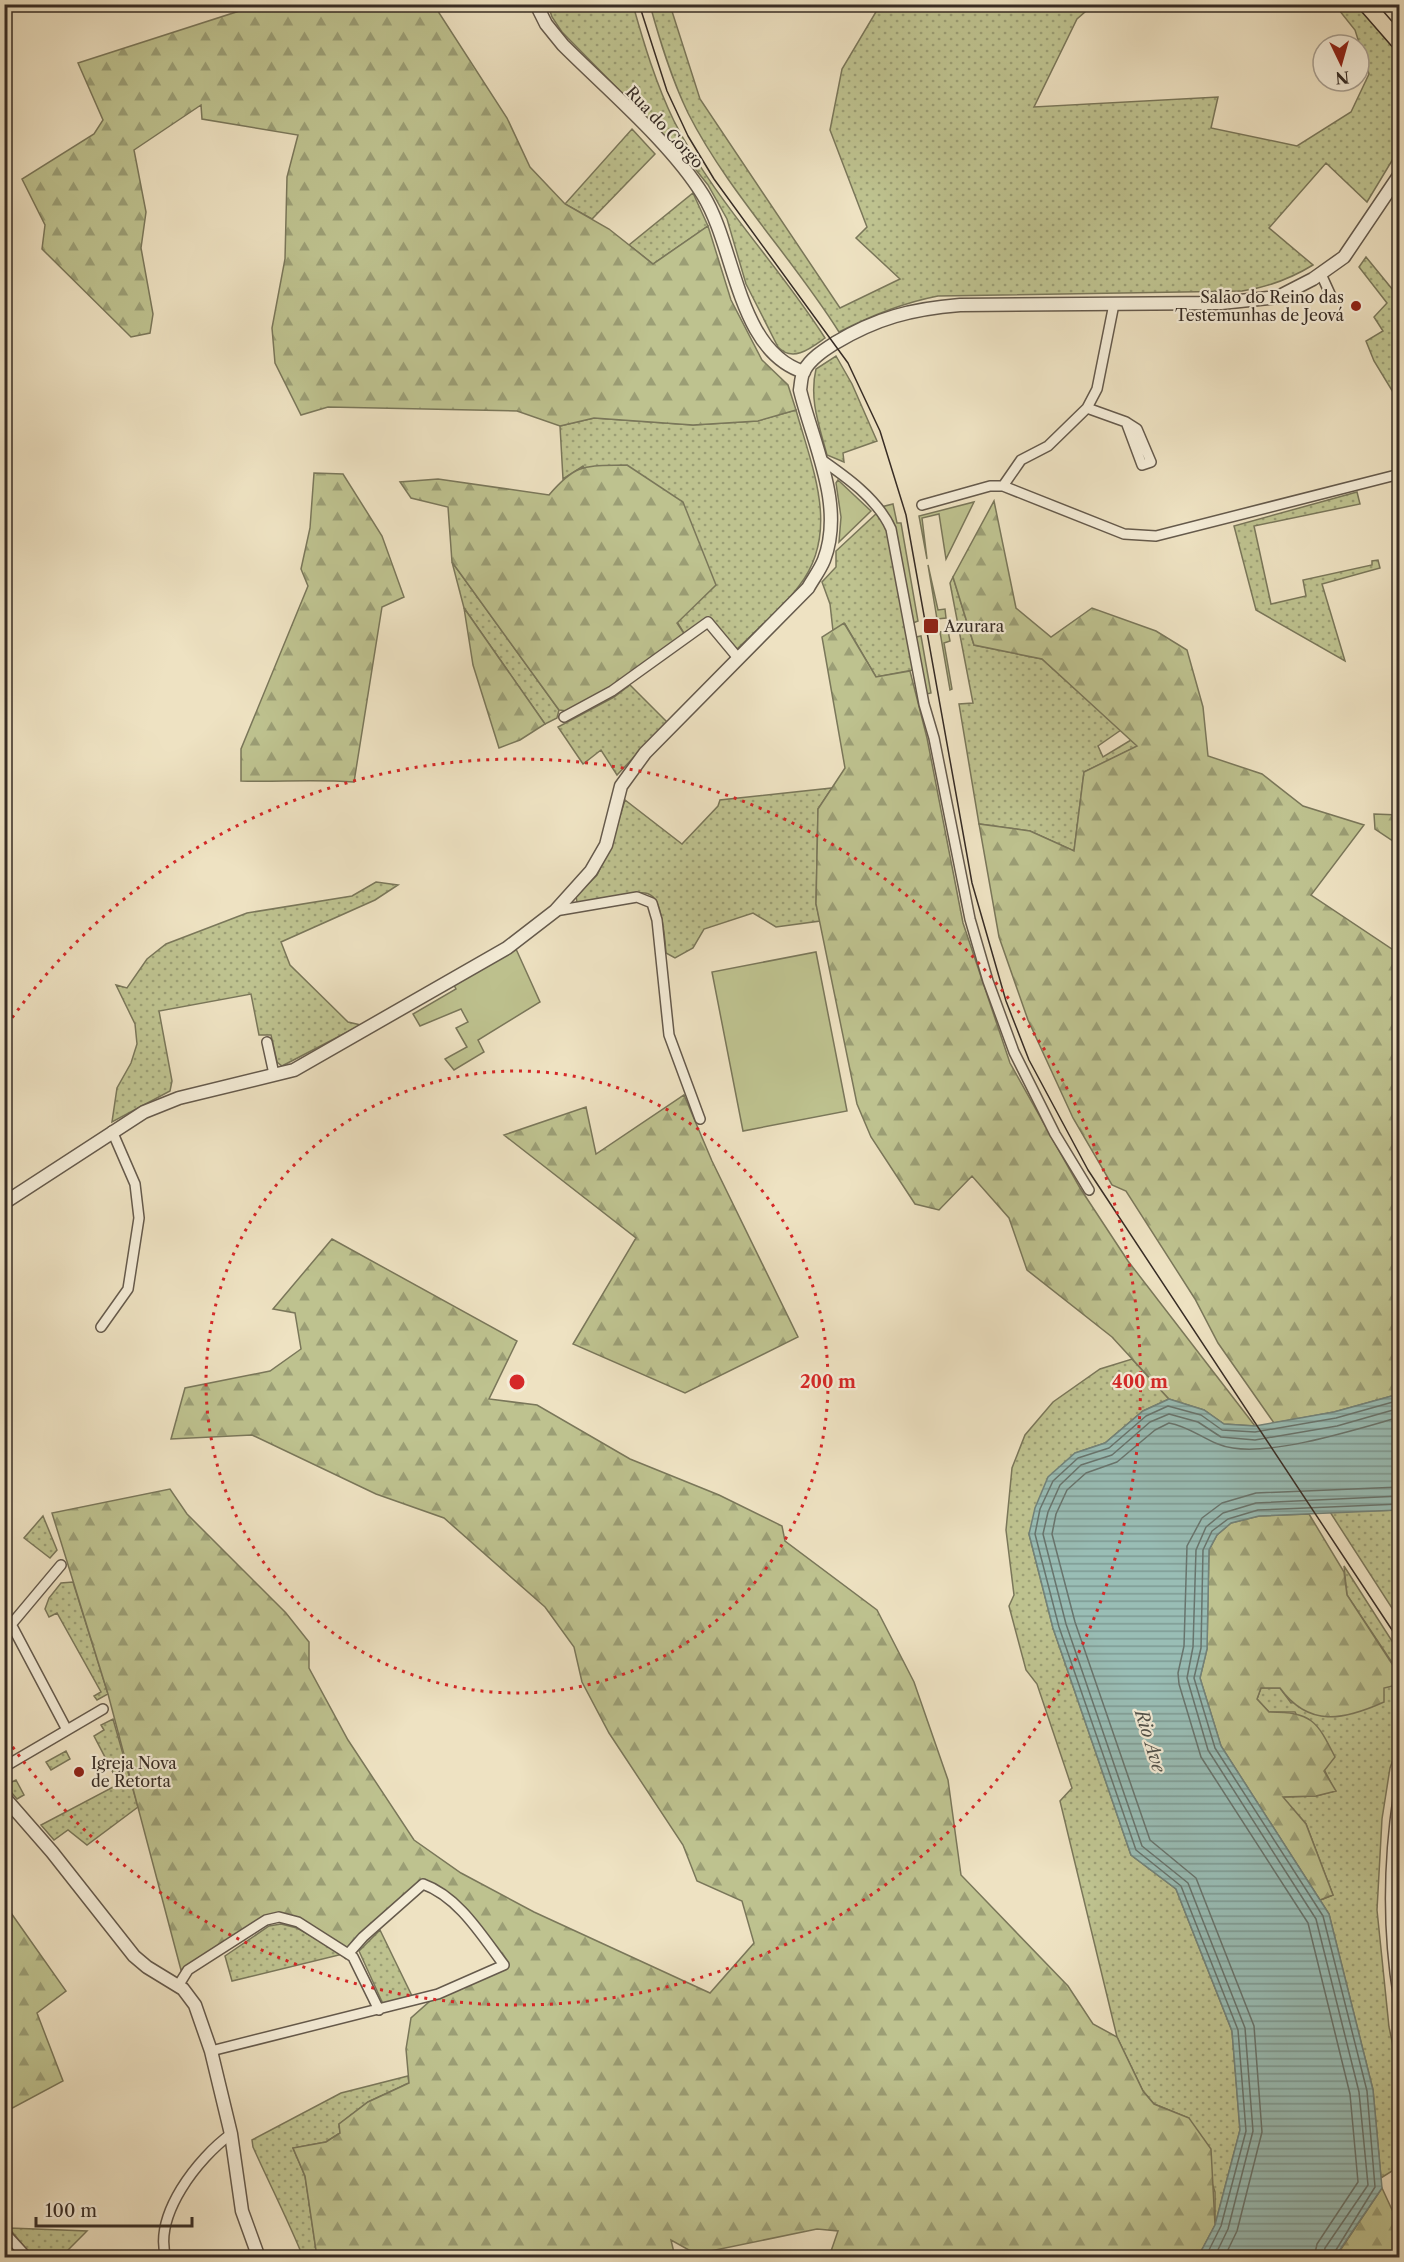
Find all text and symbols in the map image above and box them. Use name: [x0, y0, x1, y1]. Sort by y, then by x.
north arrow: [1311, 33, 1371, 93]
text: N: [1334, 67, 1350, 89]
street label: Rua do Corgo: [622, 82, 708, 172]
place label: Salão do Reino das Testemunhas de Jeová: [1175, 287, 1345, 325]
marker: Salão do Reino das Testemunhas de Jeová: [1349, 299, 1363, 313]
place label: Azurara: [943, 616, 1005, 636]
marker: Azurara: [922, 617, 940, 635]
text: 200 m: [800, 1371, 856, 1393]
text: 400 m: [1112, 1371, 1168, 1393]
centre of rings: [507, 1372, 527, 1392]
water label: Rio Ave: [1130, 1705, 1170, 1776]
place label: Igreja Nova de Retorta: [91, 1753, 177, 1791]
marker: Igreja Nova de Retorta: [72, 1765, 86, 1779]
scale bar: [36, 2190, 192, 2228]
text: 100 m: [45, 2200, 97, 2222]

